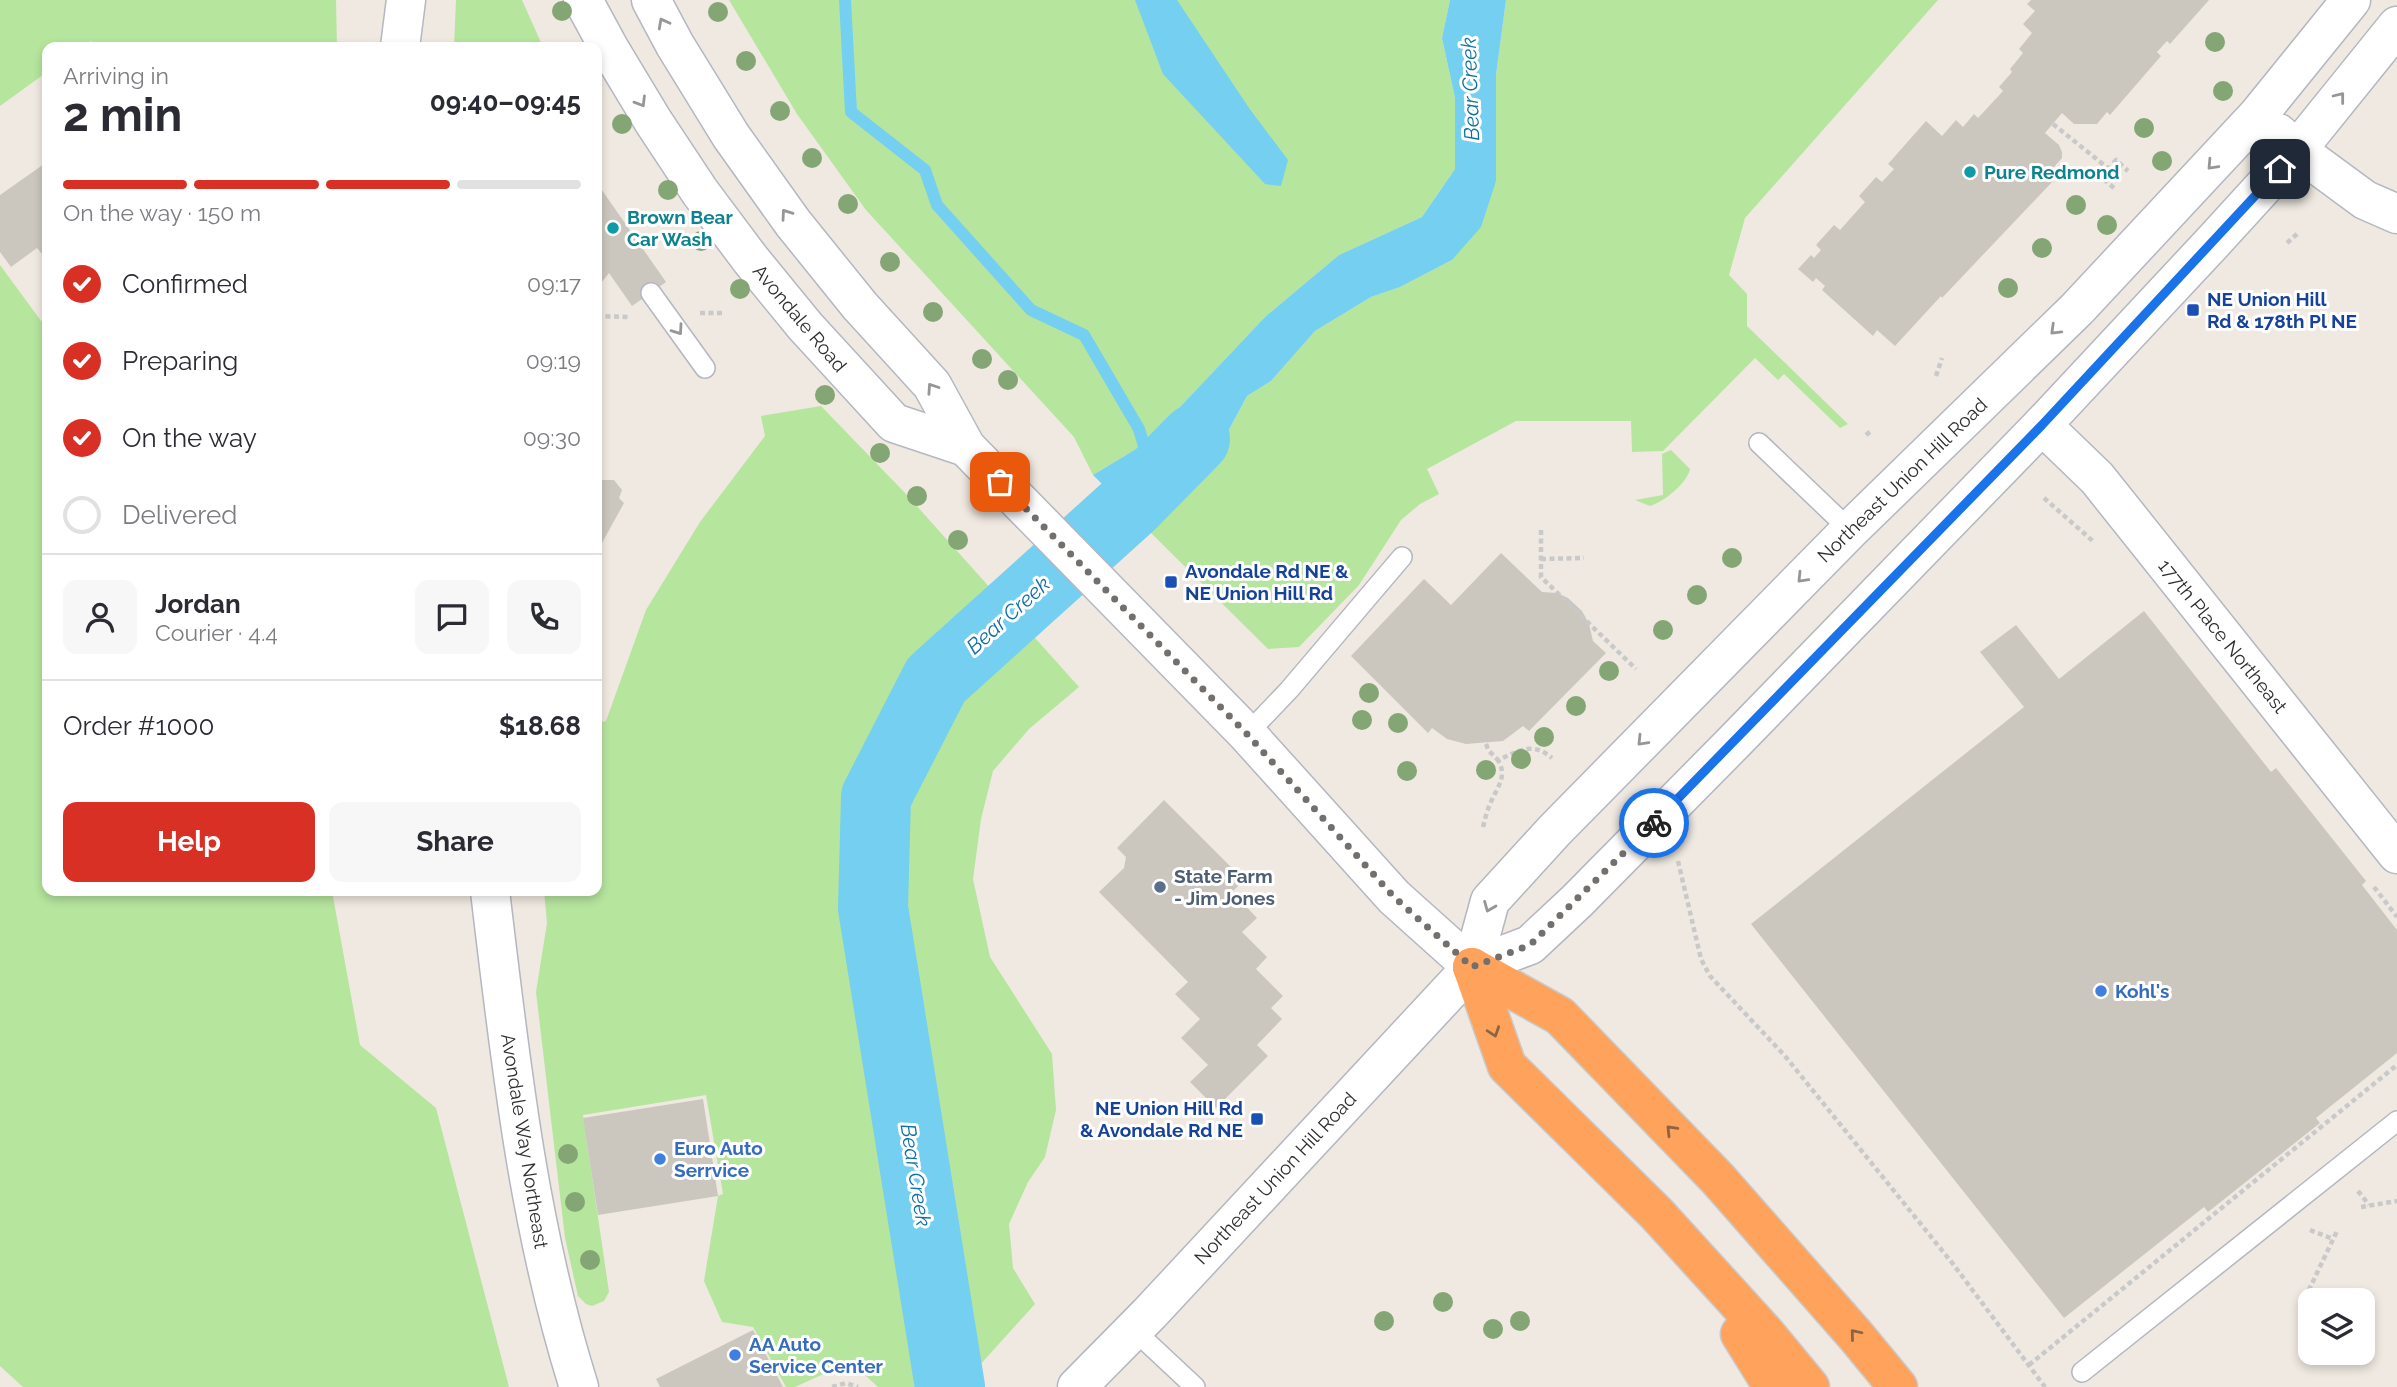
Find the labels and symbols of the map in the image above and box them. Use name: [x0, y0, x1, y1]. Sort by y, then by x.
one-way arrow: [658, 18, 672, 30]
water label: Bear Creek: [1456, 37, 1484, 141]
one-way arrow: [2331, 92, 2344, 105]
one-way arrow: [633, 94, 646, 107]
pin: [2250, 139, 2310, 199]
one-way arrow: [2207, 157, 2220, 170]
place label: Pure Redmond: [1984, 161, 2120, 183]
marker: Pure Redmond: [1962, 164, 1978, 180]
place label: Brown Bear Car Wash: [627, 206, 733, 250]
one-way arrow: [782, 209, 794, 222]
marker: Brown Bear Car Wash: [605, 220, 621, 236]
street label: Avondale Road: [749, 260, 851, 376]
place label: NE Union Hill Rd & 178th Pl NE: [2207, 288, 2357, 332]
marker: NE Union Hill Rd & 178th Pl NE: [2185, 302, 2201, 318]
one-way arrow: [670, 322, 682, 335]
one-way arrow: [2051, 322, 2064, 335]
one-way arrow: [928, 383, 941, 396]
street label: Northeast Union Hill Road: [1813, 393, 1991, 567]
pin: [970, 452, 1030, 512]
street label: 177th Place Northeast: [2154, 555, 2292, 718]
place label: Avondale Rd NE & NE Union Hill Rd: [1185, 560, 1349, 604]
one-way arrow: [1797, 570, 1810, 583]
water label: Bear Creek: [961, 571, 1055, 659]
marker: Avondale Rd NE & NE Union Hill Rd: [1163, 574, 1179, 590]
one-way arrow: [1638, 732, 1651, 745]
courier: [1619, 788, 1689, 858]
place label: State Farm - Jim Jones: [1174, 865, 1275, 909]
marker: State Farm - Jim Jones: [1152, 879, 1168, 895]
one-way arrow: [1484, 901, 1498, 913]
place label: Kohl's: [2115, 980, 2169, 1002]
marker: Kohl's: [2093, 983, 2109, 999]
one-way arrow: [1486, 1025, 1500, 1037]
street label: Avondale Way Northeast: [497, 1032, 553, 1251]
street label: Northeast Union Hill Road: [1190, 1088, 1360, 1268]
place label: NE Union Hill Rd & Avondale Rd NE: [1080, 1097, 1243, 1141]
marker: NE Union Hill Rd & Avondale Rd NE: [1249, 1111, 1265, 1127]
water label: Bear Creek: [896, 1122, 936, 1228]
one-way arrow: [1666, 1125, 1679, 1138]
place label: Euro Auto Serrvice: [674, 1137, 763, 1181]
marker: Euro Auto Serrvice: [652, 1151, 668, 1167]
one-way arrow: [1851, 1330, 1863, 1343]
place label: AA Auto Service Center: [749, 1333, 884, 1377]
marker: AA Auto Service Center: [727, 1347, 743, 1363]

